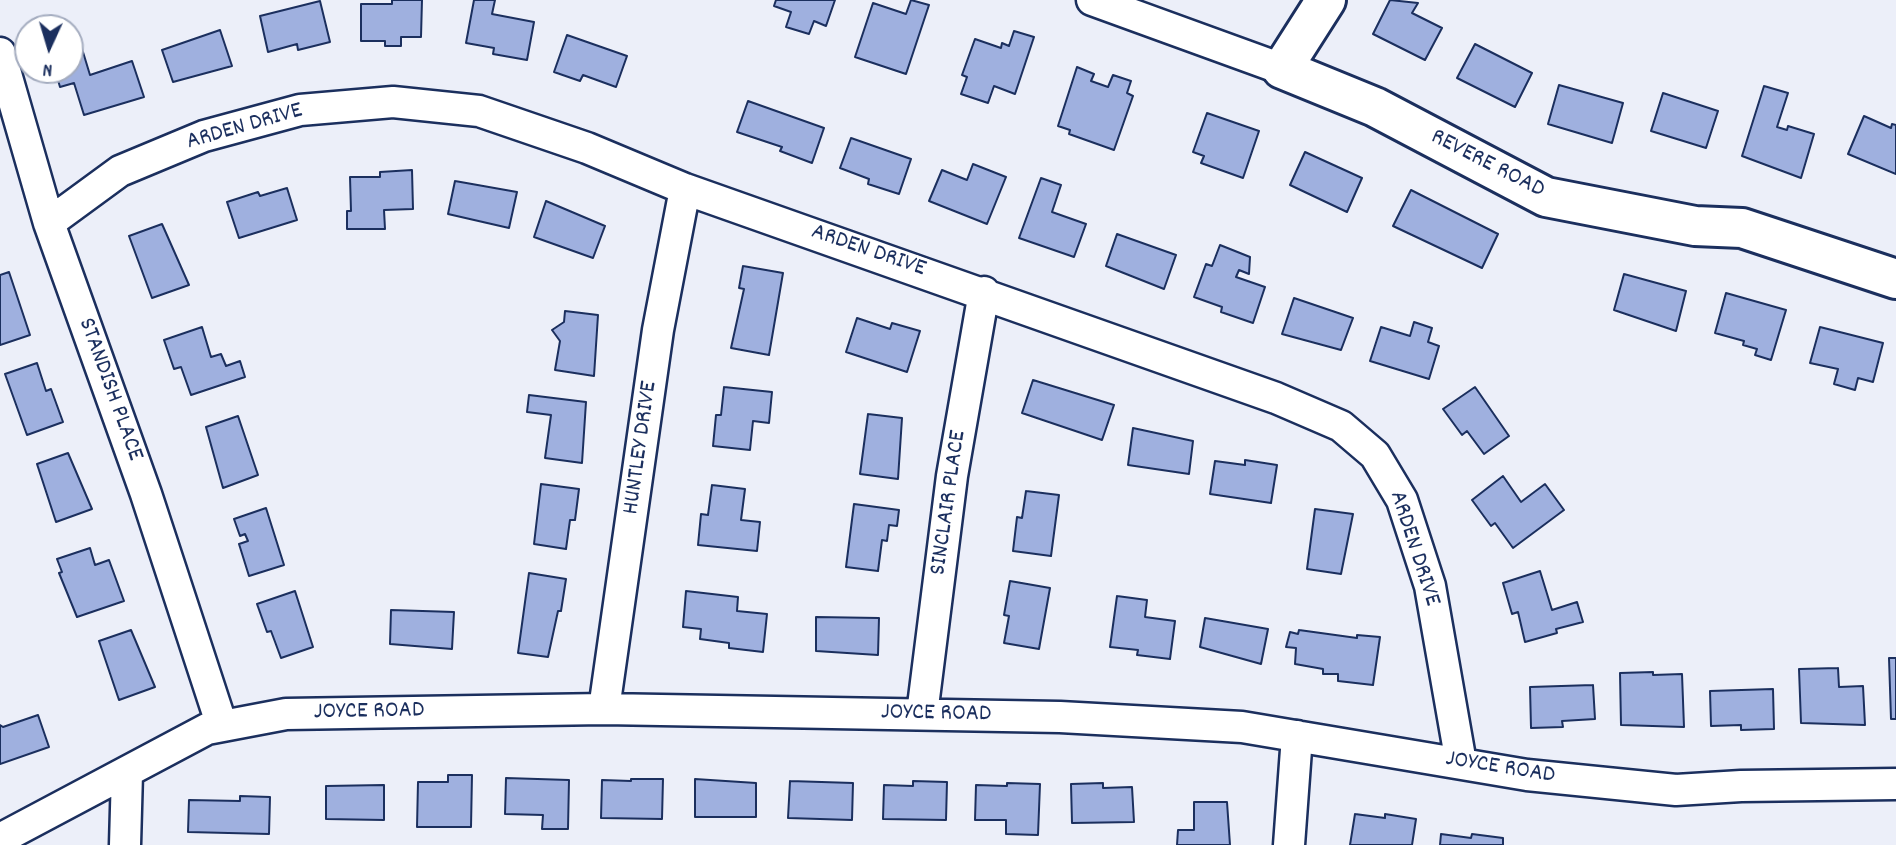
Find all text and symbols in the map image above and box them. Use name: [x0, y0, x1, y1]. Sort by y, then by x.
north arrow: [14, 14, 84, 84]
text: N: [42, 55, 53, 82]
street label: ARDEN DRIVE: [184, 98, 306, 158]
street label: REVERE ROAD: [1425, 124, 1549, 206]
street label: ARDEN DRIVE: [807, 219, 929, 285]
street label: STANDISH PLACE: [70, 315, 148, 465]
street label: HUNTLEY DRIVE: [618, 380, 666, 516]
street label: SINCLAIR PLACE: [926, 429, 974, 577]
street label: ARDEN DRIVE: [1381, 488, 1445, 610]
street label: JOYCE ROAD: [314, 698, 424, 728]
street label: JOYCE ROAD: [881, 700, 991, 730]
street label: JOYCE ROAD: [1443, 746, 1557, 792]

